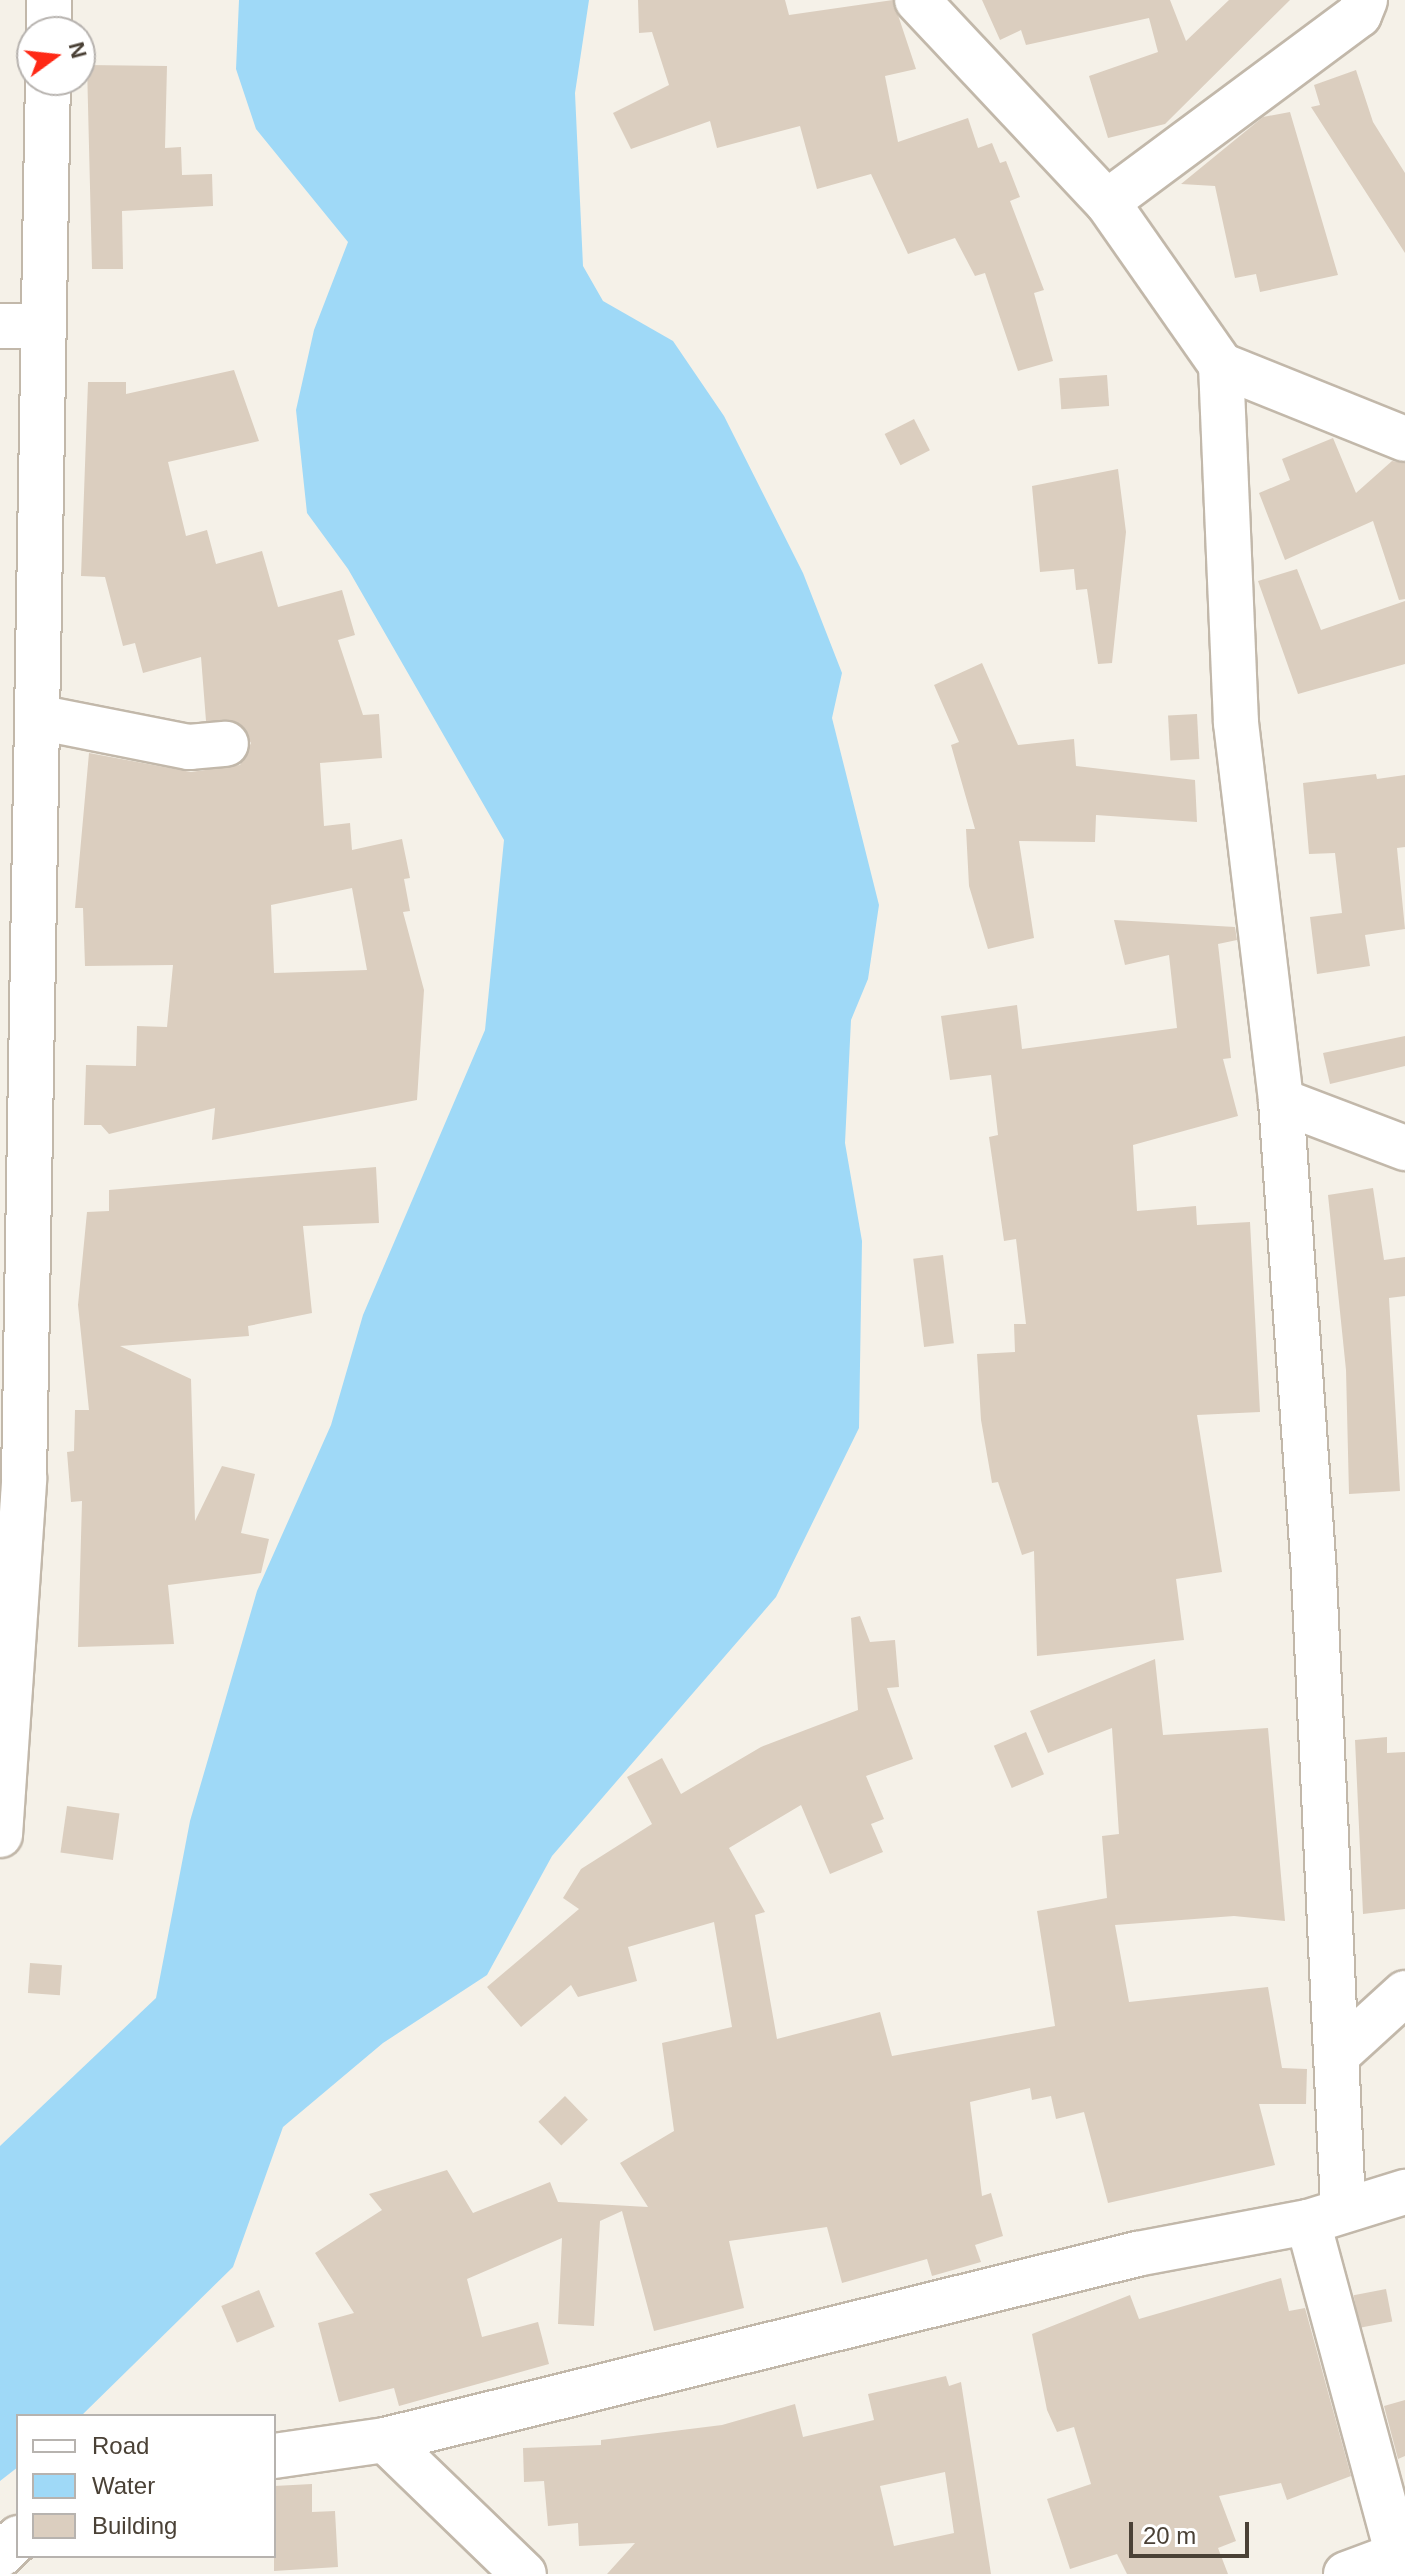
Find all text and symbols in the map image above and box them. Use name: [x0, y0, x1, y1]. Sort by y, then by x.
north arrow: [16, 16, 96, 96]
text: N: [64, 39, 92, 61]
legend: [16, 2414, 276, 2558]
text: Road: [92, 2432, 149, 2459]
text: Water: [92, 2472, 155, 2499]
scale bar: [1133, 2506, 1253, 2556]
text: Building: [92, 2512, 177, 2539]
text: 20 m: [1143, 2522, 1196, 2549]

